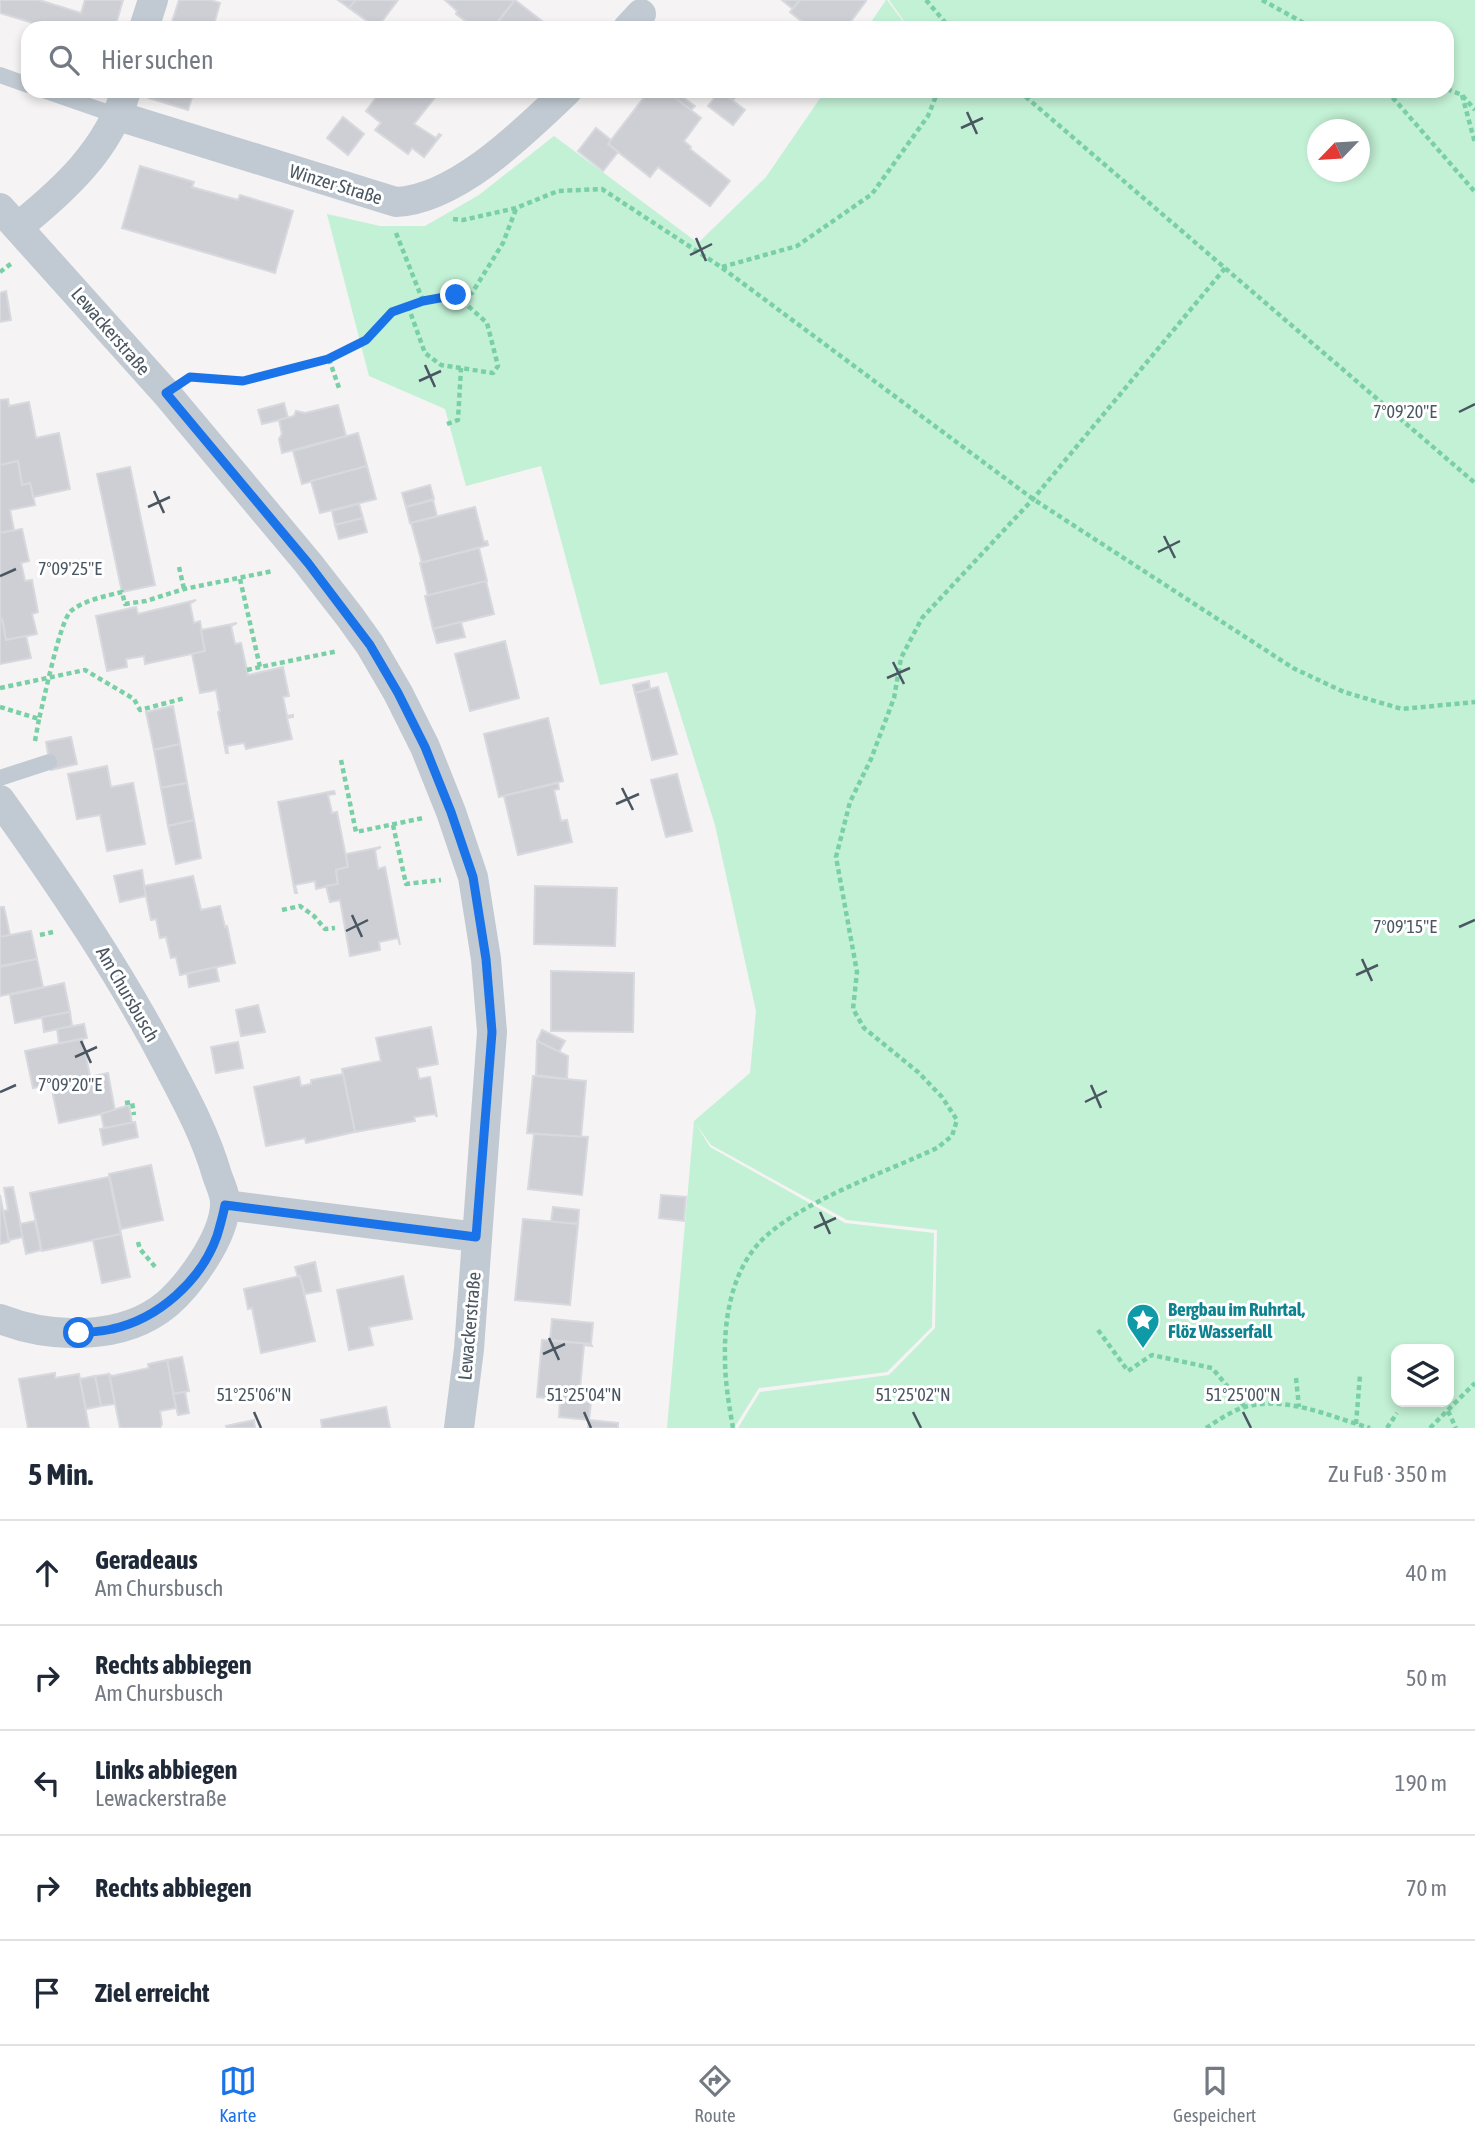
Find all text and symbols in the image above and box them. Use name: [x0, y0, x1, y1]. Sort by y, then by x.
search box: [21, 21, 1454, 98]
icon: search: [45, 41, 83, 79]
text: Hier suchen: [101, 45, 214, 75]
north arrow: [1307, 119, 1370, 182]
street label: Winzer Straße: [287, 159, 385, 209]
route end: [440, 279, 471, 310]
street label: Lewackerstraße: [67, 283, 155, 379]
text: 7°09'20"E: [1373, 401, 1437, 422]
text: 7°09'25"E: [38, 558, 102, 579]
text: 7°09'15"E: [1373, 916, 1437, 937]
street label: Am Chursbusch: [92, 943, 164, 1045]
text: 7°09'20"E: [38, 1074, 102, 1095]
street label: Lewackerstraße: [453, 1271, 485, 1381]
place label: Bergbau im Ruhrtal, Flöz Wasserfall: [1168, 1298, 1306, 1342]
place icon: Bergbau im Ruhrtal, Flöz Wasserfall: [1124, 1301, 1162, 1350]
route start: [63, 1317, 94, 1348]
map controls: [1391, 1344, 1454, 1407]
button: layers: [1391, 1344, 1454, 1407]
text: 51°25'06"N: [216, 1384, 292, 1405]
text: 51°25'04"N: [546, 1384, 622, 1405]
text: 51°25'02"N: [875, 1384, 951, 1405]
text: 51°25'00"N: [1205, 1384, 1281, 1405]
text: 5 Min.: [28, 1457, 93, 1491]
text: Zu Fuß · 350 m: [1328, 1461, 1447, 1487]
text: Geradeaus: [95, 1545, 198, 1575]
icon: ahead: [28, 1554, 66, 1592]
text: 40 m: [1406, 1560, 1447, 1586]
text: Am Chursbusch: [95, 1575, 223, 1601]
text: Rechts abbiegen: [95, 1650, 252, 1680]
icon: right: [28, 1659, 66, 1697]
text: 50 m: [1406, 1665, 1447, 1691]
text: Am Chursbusch: [95, 1680, 223, 1706]
text: Links abbiegen: [95, 1755, 237, 1785]
icon: left: [28, 1764, 66, 1802]
text: 190 m: [1395, 1770, 1447, 1796]
text: Lewackerstraße: [95, 1785, 227, 1811]
icon: right: [28, 1869, 66, 1907]
text: Rechts abbiegen: [95, 1873, 252, 1903]
text: 70 m: [1406, 1875, 1447, 1901]
icon: arrive: [28, 1974, 66, 2012]
text: Ziel erreicht: [95, 1978, 210, 2008]
tab: Karte: [219, 2062, 257, 2126]
tab: Route: [694, 2062, 736, 2126]
tab: Gespeichert: [1173, 2062, 1256, 2126]

